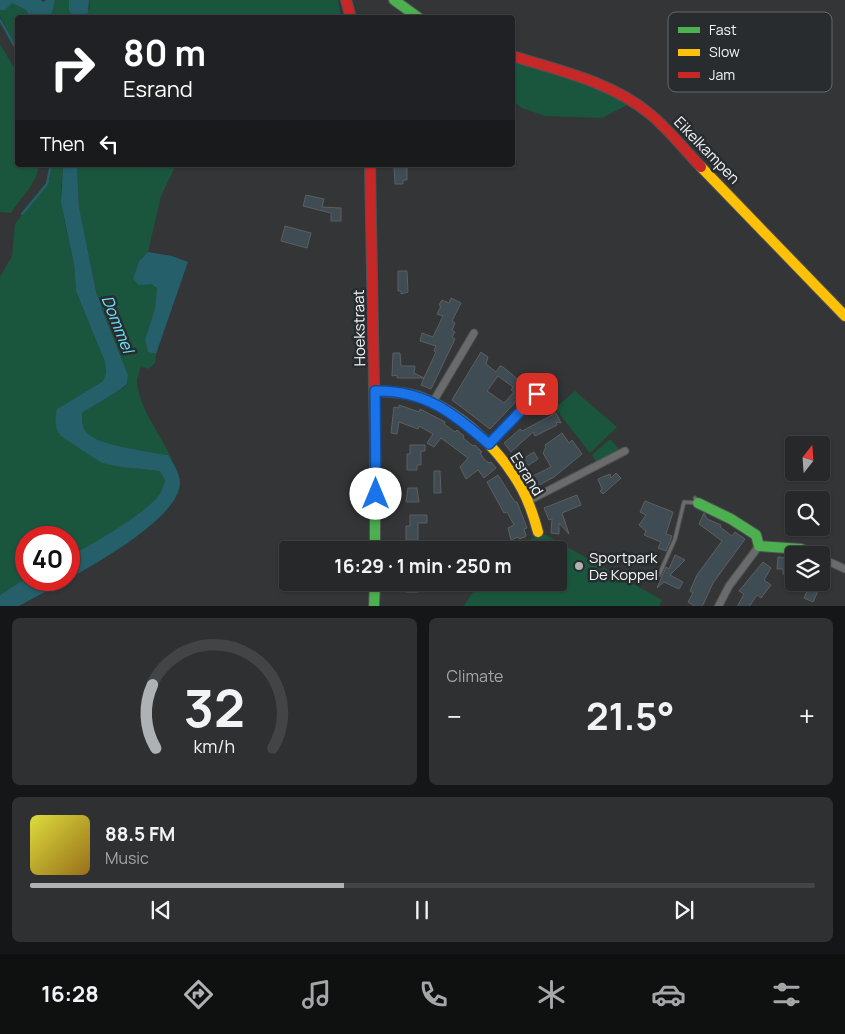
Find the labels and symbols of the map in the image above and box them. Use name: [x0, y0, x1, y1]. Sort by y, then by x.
legend: [668, 12, 832, 92]
text: Fast: [709, 20, 737, 39]
text: Slow: [709, 42, 740, 61]
text: Jam: [709, 65, 735, 84]
street label: Eikelkampen: [669, 112, 745, 188]
street label: Hoekstraat: [348, 289, 370, 367]
water label: Dommel: [96, 292, 140, 358]
pin: [516, 373, 558, 415]
north arrow: [785, 436, 830, 481]
street label: Esrand: [505, 448, 549, 500]
position arrow: [349, 467, 401, 519]
speed limit sign: 40: [15, 526, 80, 591]
place label: Sportpark De Koppel: [589, 547, 658, 585]
marker: Sportpark De Koppel: [573, 560, 585, 572]

